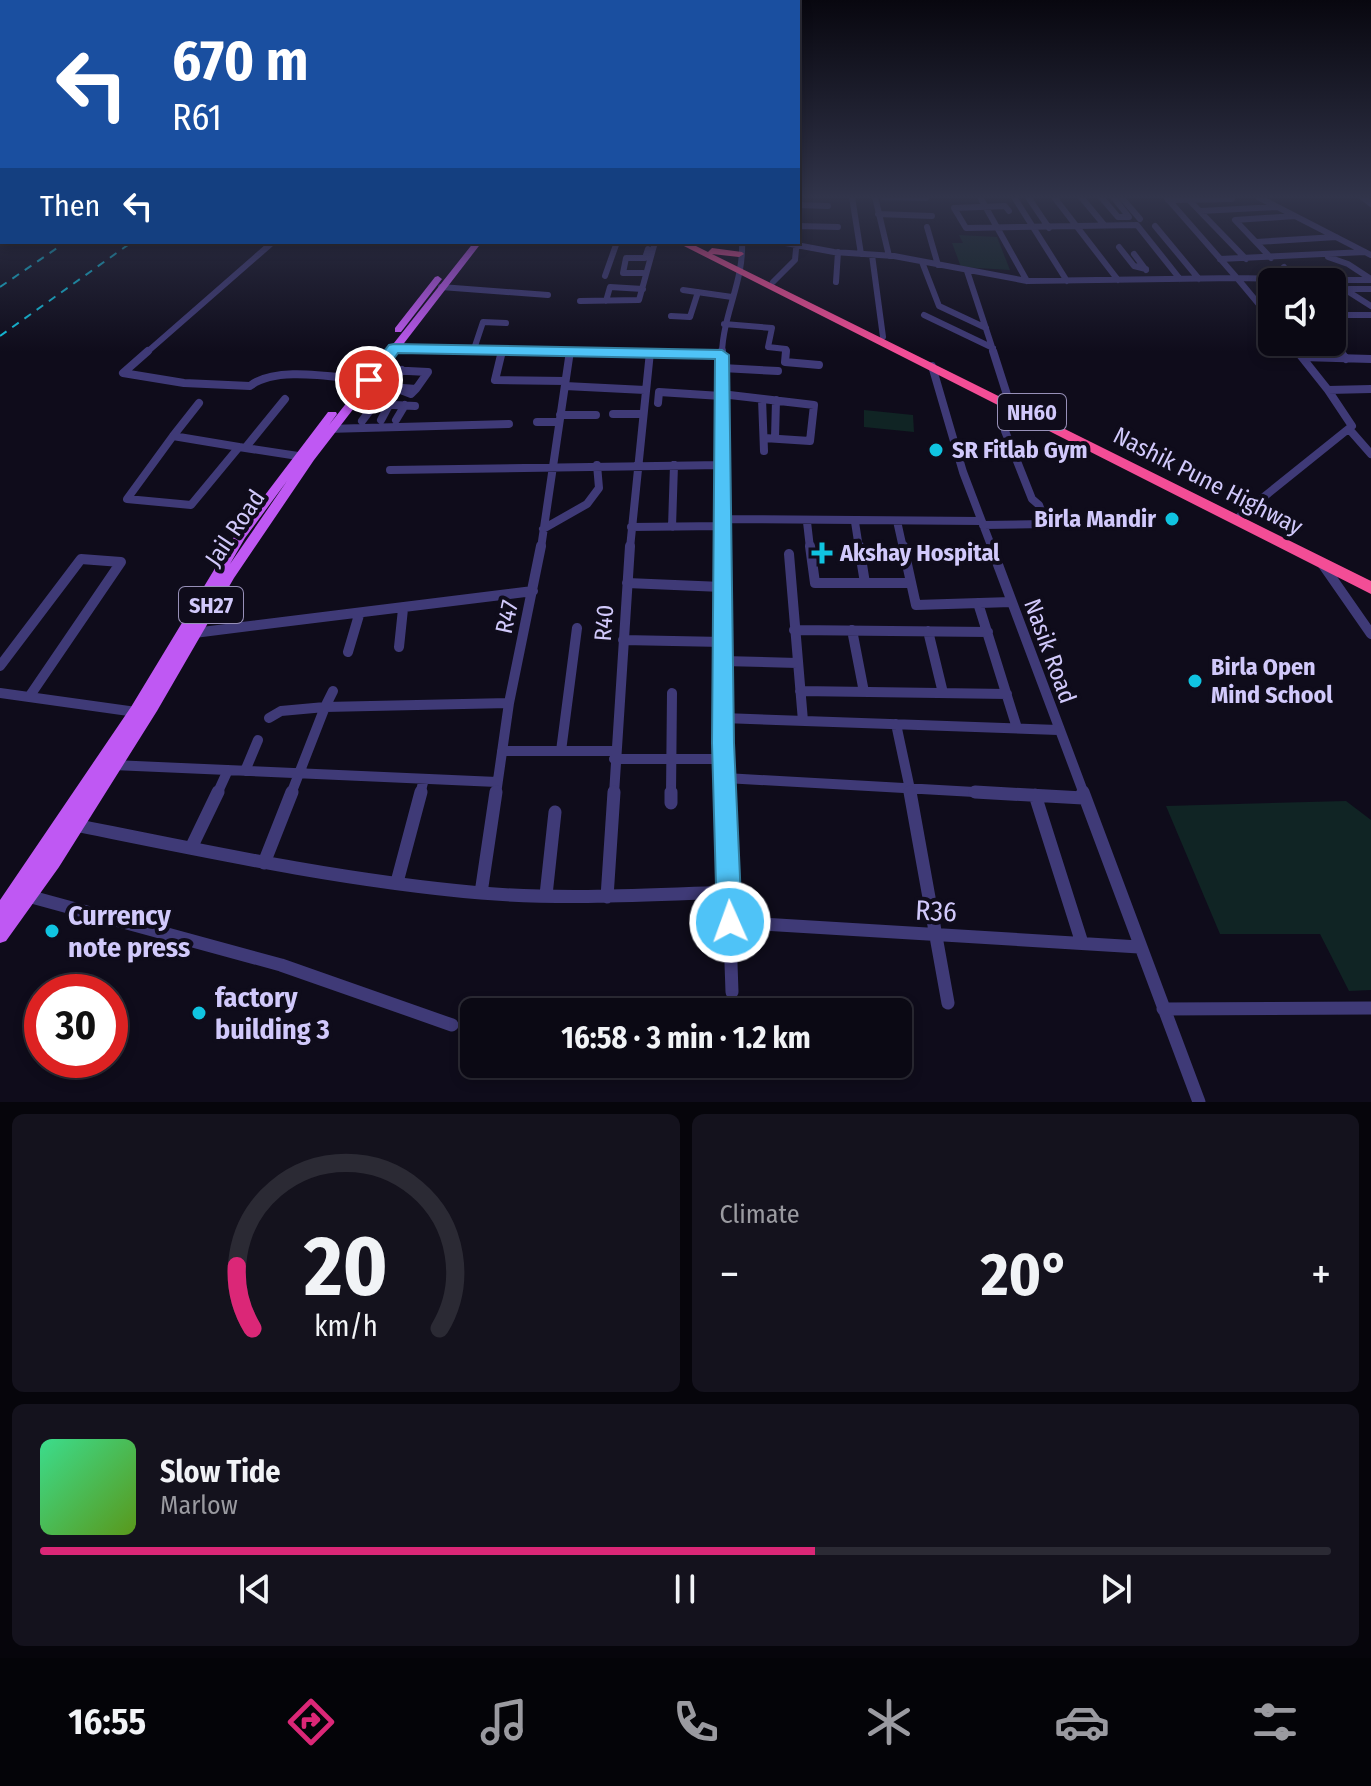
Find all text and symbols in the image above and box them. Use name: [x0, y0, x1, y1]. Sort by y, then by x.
text: 670 m: [172, 28, 309, 95]
icon: left: [40, 32, 144, 136]
text: R61: [172, 96, 222, 140]
icon: left: [116, 184, 160, 228]
text: Then: [40, 188, 100, 224]
map controls: [1258, 268, 1346, 356]
button: sound: [1258, 268, 1346, 356]
pin: [335, 346, 403, 414]
icon: arrive: [347, 358, 391, 402]
road number: NH60: [998, 394, 1066, 430]
street label: Nashik Pune Highway: [1109, 421, 1308, 541]
place label: SR Fitlab Gym: [952, 436, 1088, 464]
marker: SR Fitlab Gym: [927, 441, 945, 459]
street label: Jail Road: [199, 484, 271, 572]
place label: Birla Mandir: [1034, 505, 1156, 533]
marker: Birla Mandir: [1163, 510, 1181, 528]
place label: Akshay Hospital: [839, 539, 1000, 567]
marker: Akshay Hospital: [811, 542, 833, 564]
road number: SH27: [179, 587, 243, 623]
street label: Nasik Road: [1018, 595, 1082, 707]
street label: R47: [490, 597, 524, 636]
street label: R40: [589, 604, 619, 642]
place label: Birla Open Mind School: [1211, 653, 1333, 709]
marker: Birla Open Mind School: [1186, 672, 1204, 690]
position arrow: [688, 880, 772, 964]
street label: R36: [914, 893, 958, 929]
place label: Currency note press: [68, 899, 190, 964]
marker: Currency note press: [43, 922, 61, 940]
speed limit sign: 30: [24, 974, 128, 1078]
place label: factory building 3: [215, 981, 330, 1046]
marker: factory building 3: [190, 1004, 208, 1022]
text: 16:58 · 3 min · 1.2 km: [561, 1020, 811, 1056]
text: Climate: [720, 1199, 800, 1230]
text: 20: [303, 1217, 388, 1317]
text: 20°: [981, 1239, 1069, 1311]
text: −: [720, 1248, 739, 1301]
text: +: [1311, 1248, 1331, 1301]
text: km/h: [314, 1309, 378, 1344]
text: Slow Tide: [160, 1454, 281, 1490]
text: Marlow: [160, 1490, 238, 1521]
icon: previous: [233, 1567, 277, 1611]
icon: pause: [663, 1567, 707, 1611]
icon: next: [1094, 1567, 1138, 1611]
icon: directions: [283, 1694, 339, 1750]
icon: music: [476, 1694, 532, 1750]
icon: phone: [668, 1694, 724, 1750]
icon: climate: [861, 1694, 917, 1750]
icon: car: [1054, 1694, 1110, 1750]
icon: filters: [1247, 1694, 1303, 1750]
text: 16:55: [68, 1700, 146, 1744]

